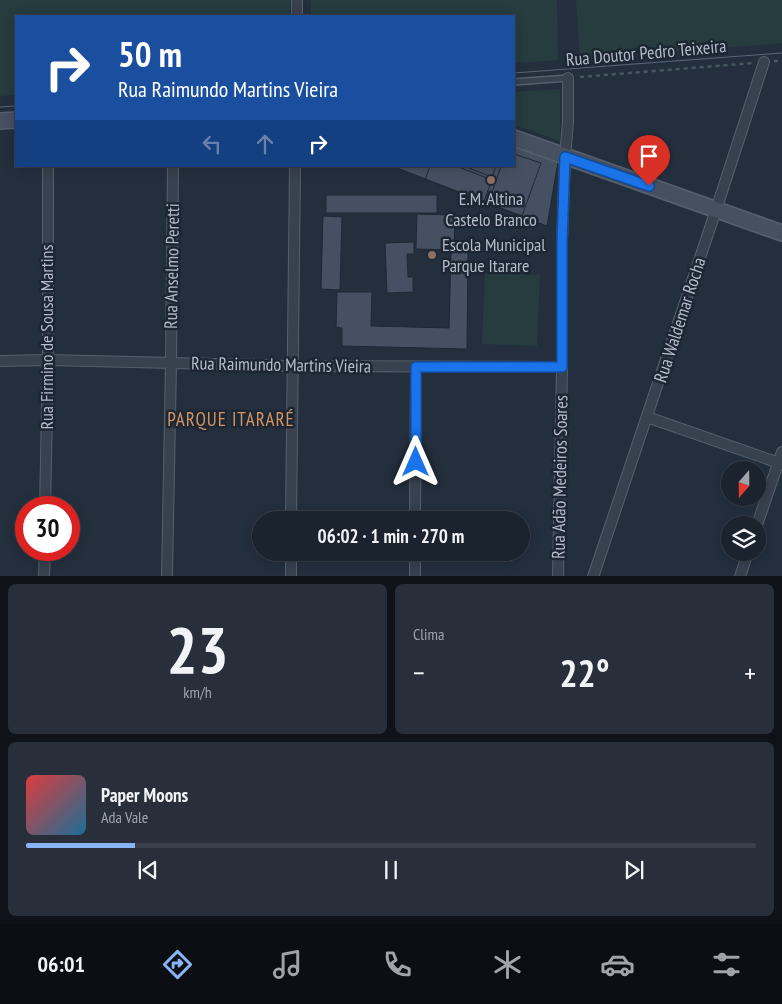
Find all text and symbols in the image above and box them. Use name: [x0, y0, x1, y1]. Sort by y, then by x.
text: 50 m: [118, 31, 182, 77]
street label: Rua Doutor Pedro Teixeira: [565, 34, 727, 71]
icon: right: [35, 35, 100, 100]
text: Rua Raimundo Martins Vieira: [118, 75, 338, 103]
icon: left: [198, 130, 226, 158]
icon: ahead: [251, 130, 279, 158]
icon: right: [304, 130, 332, 158]
pin: [628, 135, 670, 186]
icon: arrive: [635, 142, 663, 170]
marker: E.M. Altina Castelo Branco: [485, 174, 497, 186]
place label: E.M. Altina Castelo Branco: [445, 187, 537, 231]
street label: Rua Anselmo Peretti: [159, 203, 184, 329]
place label: Escola Municipal Parque Itarare: [442, 233, 546, 277]
street label: Rua Firmino de Sousa Martins: [35, 244, 58, 430]
marker: Escola Municipal Parque Itarare: [426, 249, 438, 261]
street label: Rua Waldemar Rocha: [648, 254, 711, 385]
street label: Rua Raimundo Martins Vieira: [191, 351, 371, 378]
street label: Rua Adão Medeiros Soares: [547, 395, 572, 559]
district label: PARQUE ITARARÉ: [167, 407, 295, 431]
position arrow: [389, 435, 441, 487]
north arrow: [721, 461, 766, 506]
map controls: [721, 461, 766, 561]
speed limit sign: 30: [15, 496, 80, 561]
button: layers: [721, 516, 766, 561]
text: 06:02 · 1 min · 270 m: [318, 524, 464, 548]
text: 23: [166, 607, 229, 691]
text: Clima: [413, 624, 444, 644]
text: 22°: [559, 648, 610, 697]
text: −: [413, 654, 425, 691]
text: +: [744, 654, 756, 691]
text: km/h: [183, 682, 212, 702]
text: Paper Moons: [101, 783, 188, 807]
text: Ada Vale: [101, 807, 148, 827]
icon: previous: [134, 856, 162, 884]
icon: pause: [377, 856, 405, 884]
icon: next: [620, 856, 648, 884]
icon: directions: [160, 947, 195, 982]
icon: music: [270, 947, 305, 982]
icon: phone: [380, 947, 415, 982]
icon: climate: [490, 947, 525, 982]
icon: car: [600, 947, 635, 982]
icon: filters: [709, 947, 744, 982]
text: 06:01: [37, 950, 85, 978]

